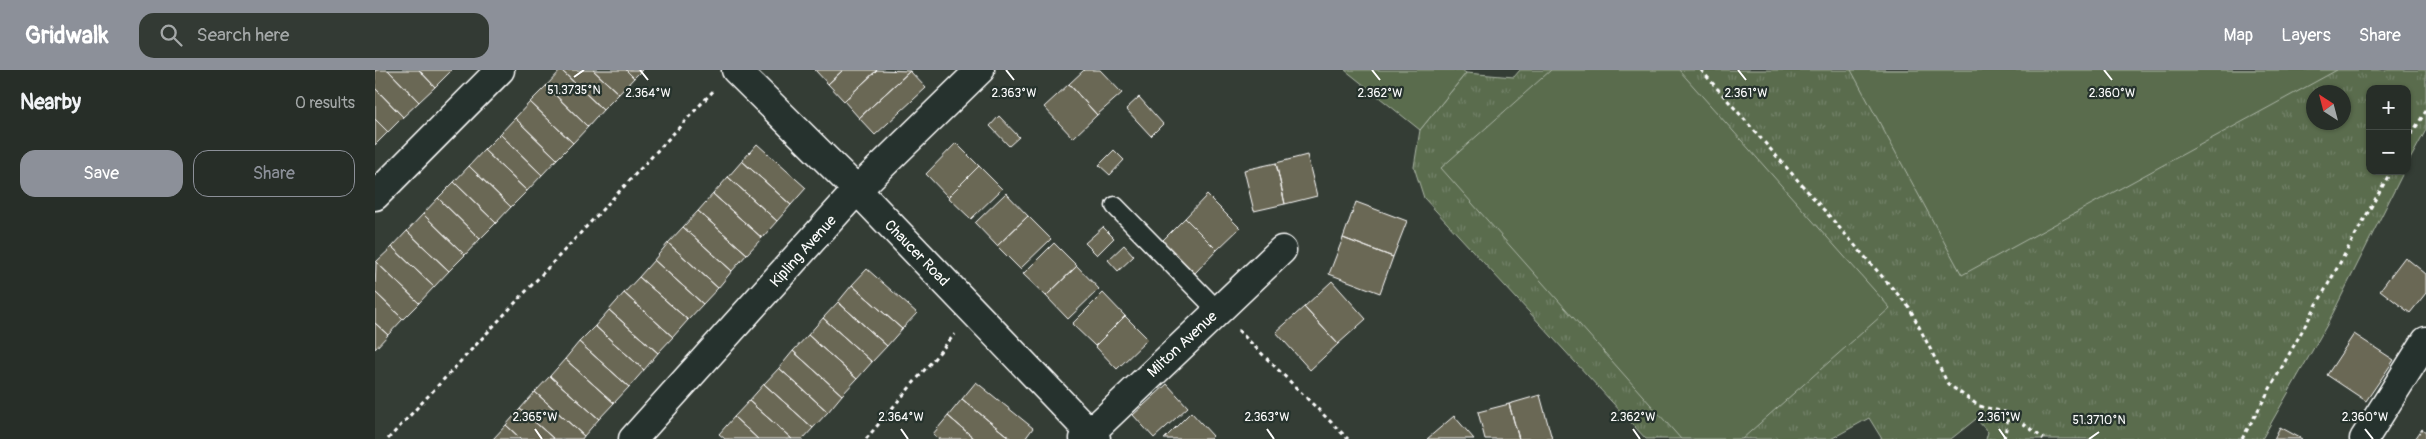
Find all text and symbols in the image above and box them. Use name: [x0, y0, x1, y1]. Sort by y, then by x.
search box: [139, 13, 489, 58]
text: Gridwalk: [25, 21, 109, 50]
icon: search: [157, 21, 185, 49]
text: Search here: [197, 23, 289, 47]
text: Map: [2224, 24, 2253, 47]
text: Layers: [2281, 24, 2331, 47]
text: Share: [2359, 24, 2401, 47]
text: 51.3735°N: [547, 83, 601, 98]
north arrow: [2306, 85, 2351, 130]
map controls: [2366, 85, 2411, 175]
button: +: [2366, 85, 2411, 130]
text: 2.364°W: [625, 86, 671, 101]
text: 2.363°W: [991, 86, 1037, 101]
text: 2.362°W: [1357, 86, 1403, 101]
text: 2.361°W: [1724, 86, 1768, 101]
text: 2.360°W: [2089, 86, 2135, 101]
text: Nearby: [20, 89, 81, 116]
text: 0 results: [295, 93, 355, 113]
button: −: [2366, 130, 2411, 175]
button: Save: [20, 150, 183, 197]
button: Share: [193, 150, 355, 197]
street label: Kipling Avenue: [766, 211, 841, 291]
street label: Chaucer Road: [880, 216, 953, 291]
street label: Milton Avenue: [1143, 307, 1222, 382]
text: 2.365°W: [512, 410, 558, 425]
text: 2.364°W: [878, 410, 924, 425]
text: 2.363°W: [1244, 410, 1290, 425]
text: 2.362°W: [1610, 410, 1656, 425]
text: 2.361°W: [1977, 410, 2021, 425]
text: 2.360°W: [2342, 410, 2388, 425]
text: 51.3710°N: [2072, 413, 2126, 428]

